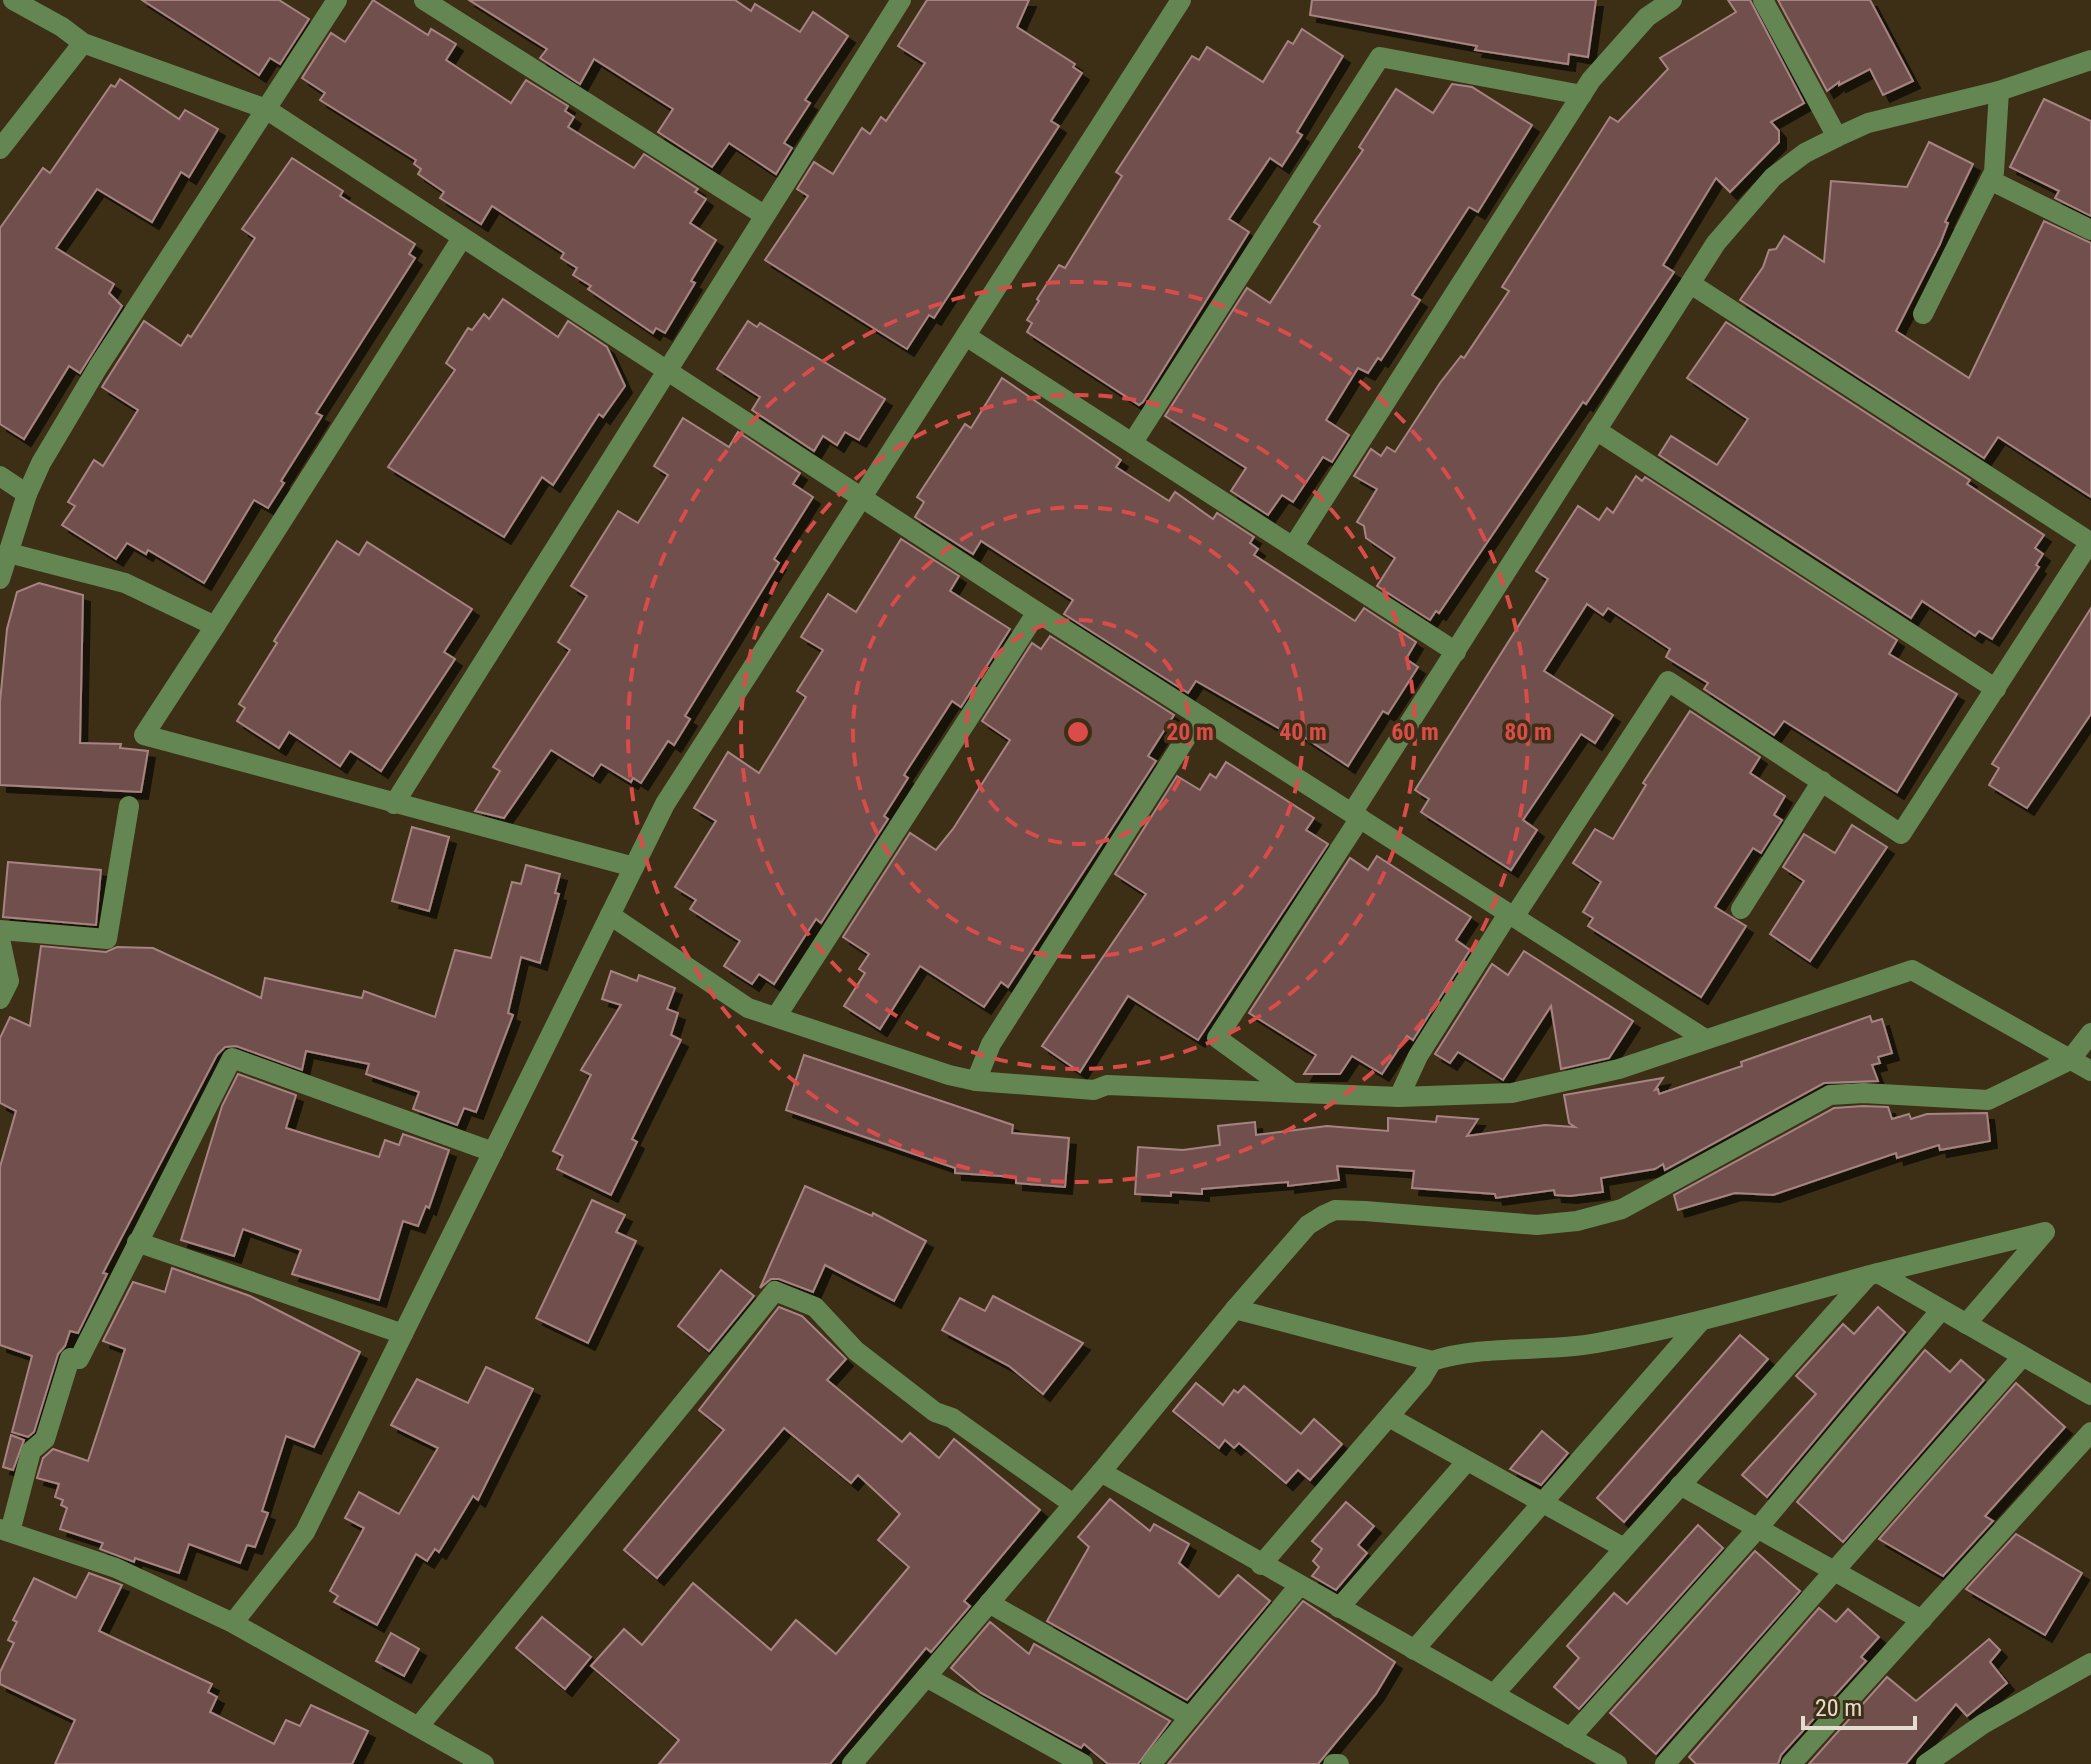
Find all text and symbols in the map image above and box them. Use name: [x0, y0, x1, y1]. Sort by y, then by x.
centre of rings: [1064, 718, 1092, 746]
text: 20 m: [1166, 718, 1214, 746]
text: 40 m: [1279, 718, 1327, 746]
text: 60 m: [1391, 718, 1439, 746]
text: 80 m: [1504, 718, 1552, 746]
scale bar: [1803, 1680, 1915, 1730]
text: 20 m: [1815, 1694, 1862, 1722]

